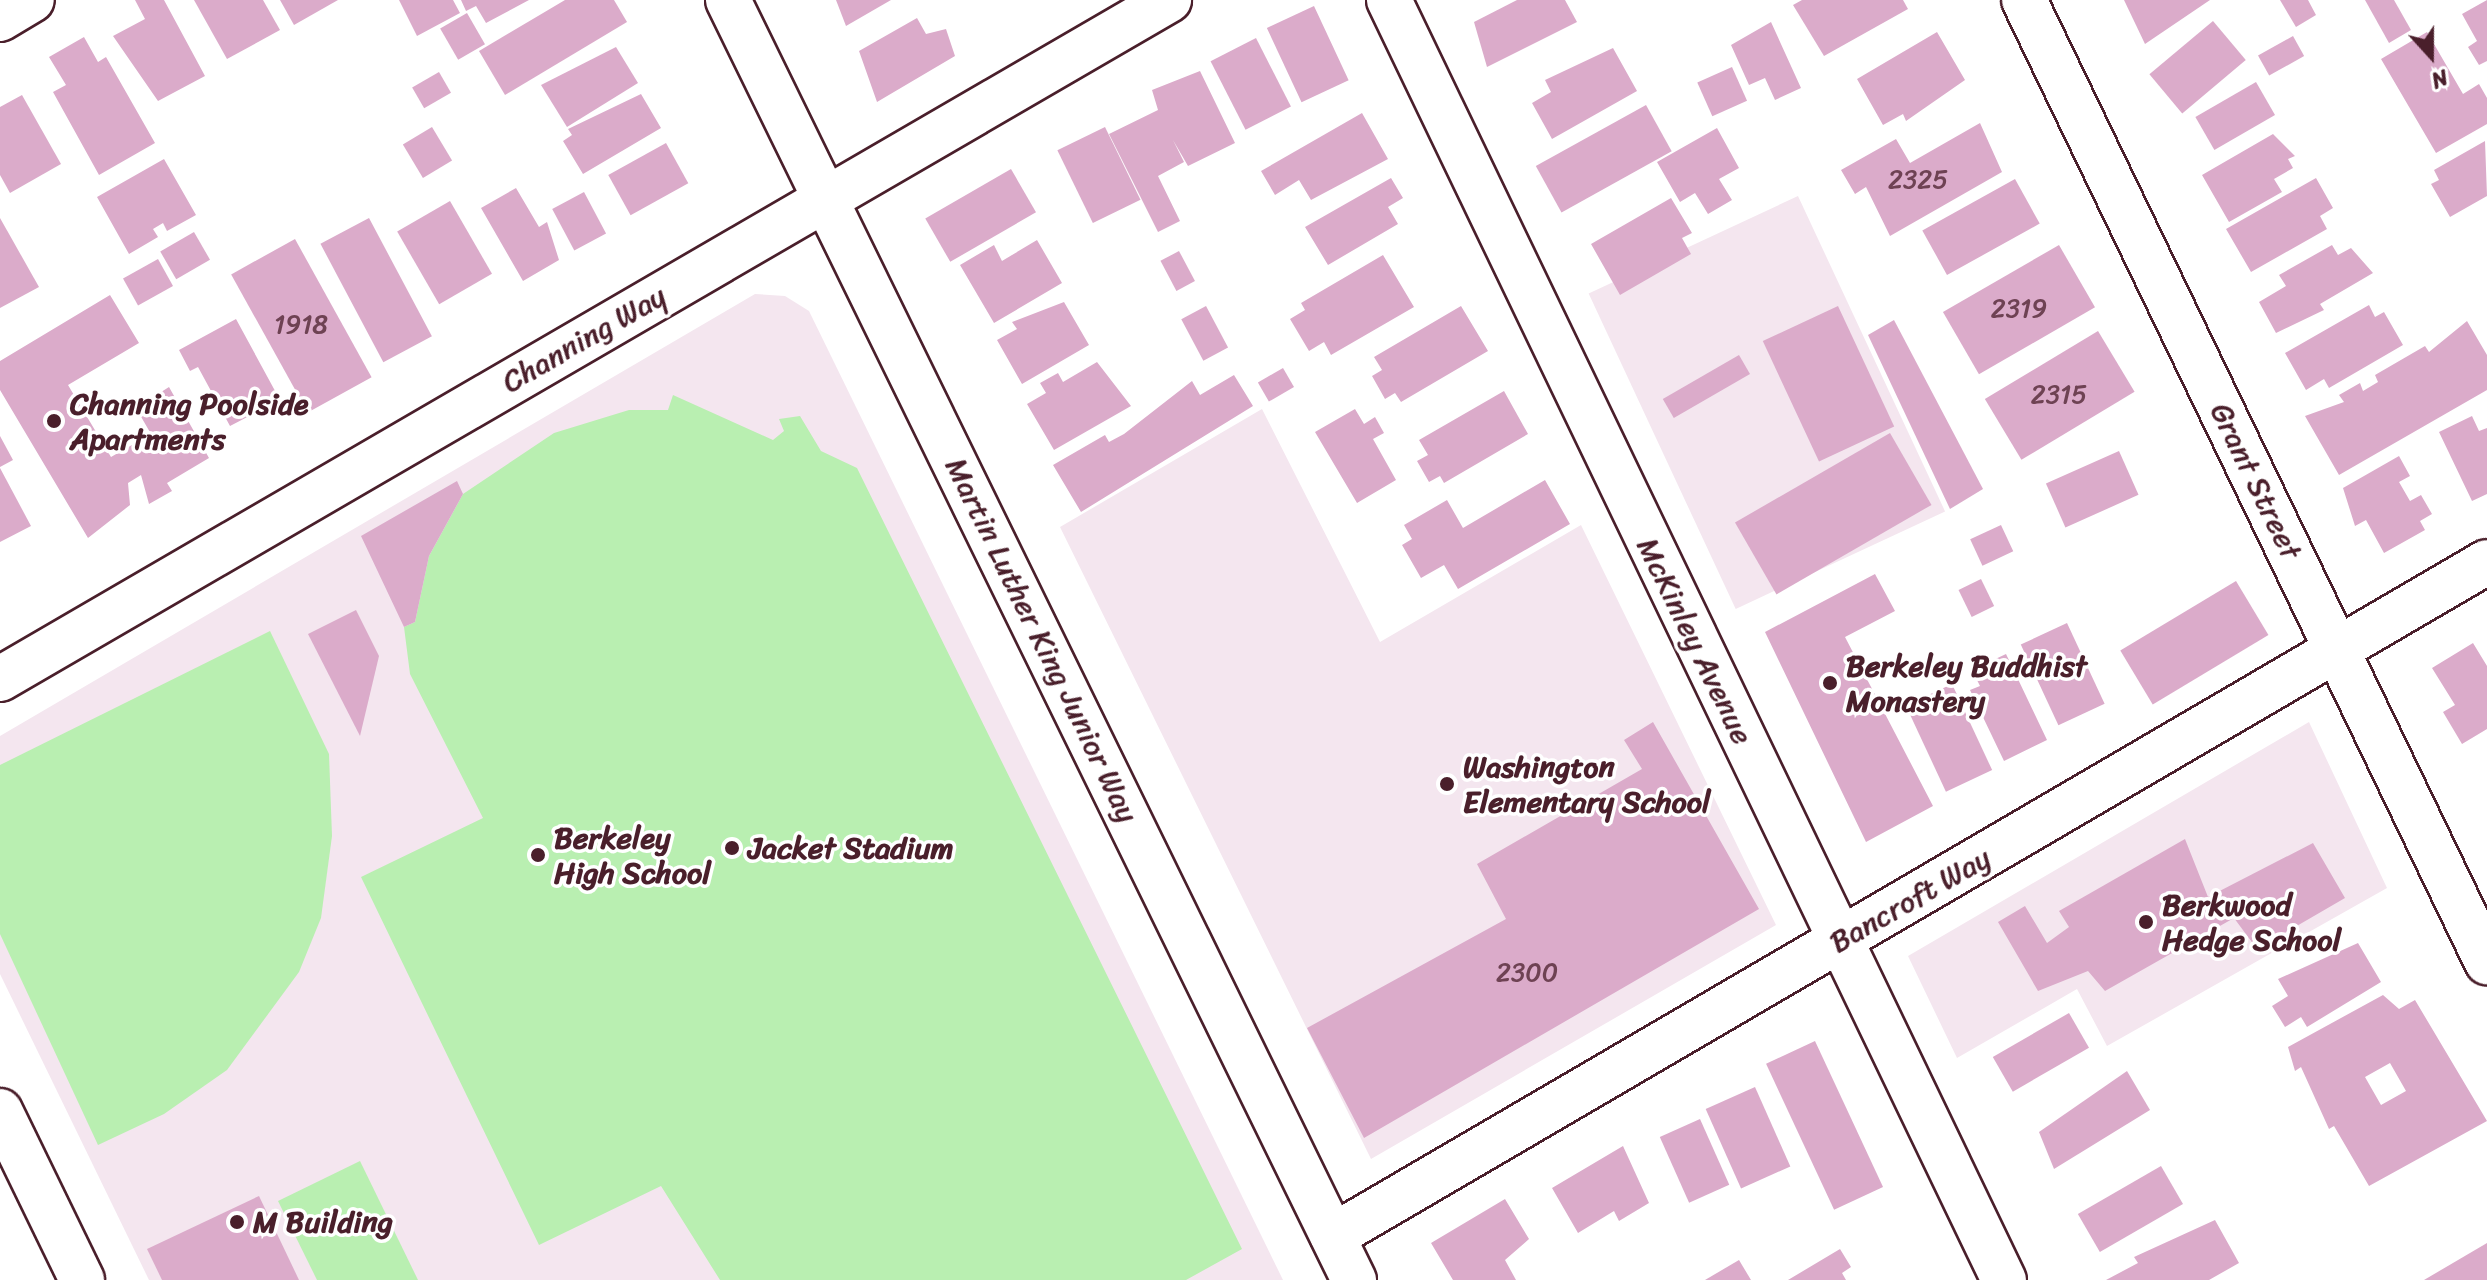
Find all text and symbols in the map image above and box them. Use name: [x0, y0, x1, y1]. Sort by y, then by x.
north arrow: [2391, 16, 2471, 96]
text: N: [2426, 58, 2454, 100]
house number: 2325: [1888, 164, 1948, 196]
street label: Channing Way: [496, 278, 672, 400]
house number: 2319: [1991, 293, 2047, 325]
house number: 1918: [274, 309, 328, 341]
house number: 2315: [2031, 379, 2087, 411]
place label: Channing Poolside Apartments: [70, 386, 310, 456]
street label: Grant Street: [2203, 397, 2309, 565]
marker: Channing Poolside Apartments: [45, 412, 63, 430]
street label: Martin Luther King Junior Way: [938, 452, 1146, 828]
street label: McKinley Avenue: [1629, 532, 1761, 750]
place label: Berkeley Buddhist Monastery: [1846, 648, 2088, 718]
marker: Berkeley Buddhist Monastery: [1821, 674, 1839, 692]
place label: Washington Elementary School: [1463, 749, 1711, 820]
marker: Washington Elementary School: [1438, 775, 1456, 793]
place label: Berkeley High School: [554, 820, 711, 890]
place label: Jacket Stadium: [748, 830, 954, 866]
marker: Jacket Stadium: [723, 839, 741, 857]
street label: Bancroft Way: [1823, 840, 1997, 960]
marker: Berkeley High School: [529, 846, 547, 864]
place label: Berkwood Hedge School: [2162, 887, 2341, 958]
marker: Berkwood Hedge School: [2137, 913, 2155, 931]
house number: 2300: [1496, 957, 1558, 989]
place label: M Building: [253, 1204, 393, 1240]
marker: M Building: [228, 1213, 246, 1231]

